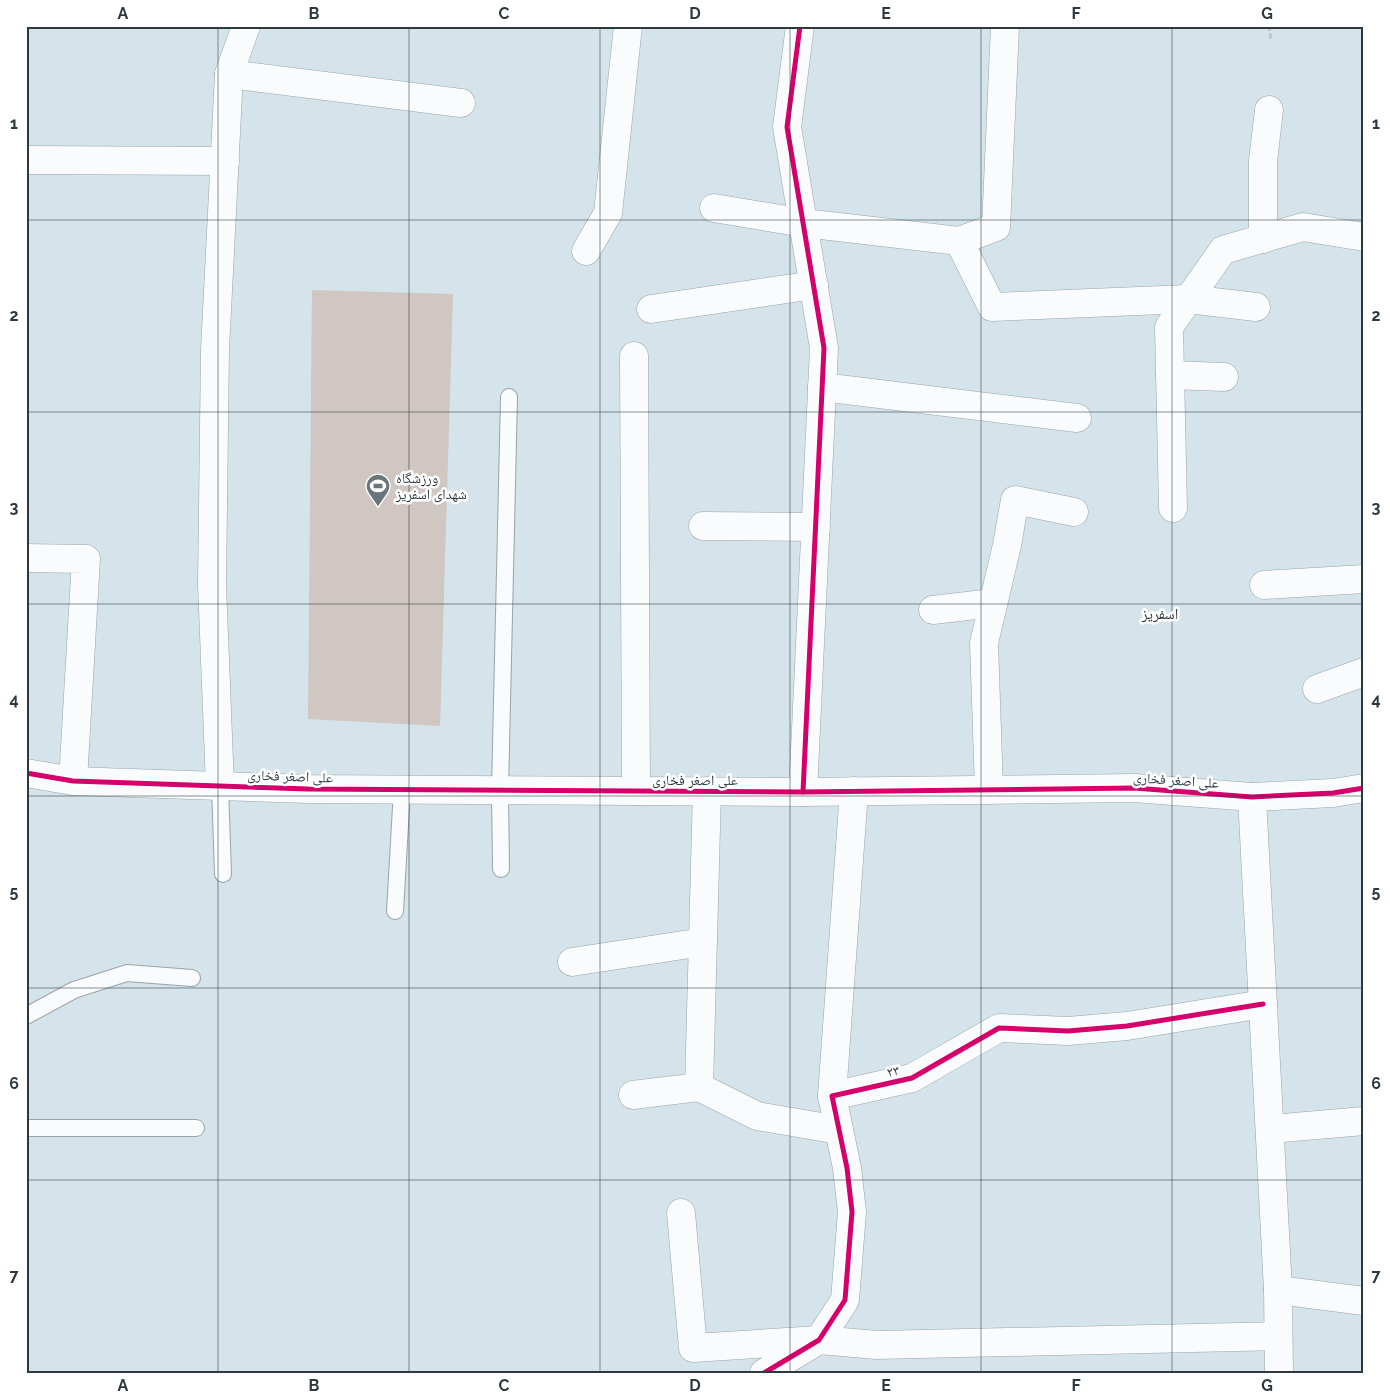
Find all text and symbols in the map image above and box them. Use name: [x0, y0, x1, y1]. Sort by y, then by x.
text: A: [118, 4, 129, 23]
text: B: [309, 4, 320, 23]
text: C: [499, 4, 510, 23]
text: D: [689, 4, 701, 23]
text: E: [881, 4, 891, 23]
text: F: [1071, 4, 1081, 23]
text: G: [1261, 4, 1273, 23]
text: 1: [10, 114, 18, 133]
text: 1: [1372, 114, 1380, 133]
text: 2: [9, 306, 19, 325]
text: 2: [1371, 306, 1381, 325]
place label: ورزشگاه شهدای اسفریز: [395, 470, 467, 503]
sports icon: ورزشگاه شهدای اسفریز: [365, 473, 391, 507]
text: 3: [10, 498, 19, 517]
text: 3: [1372, 498, 1381, 517]
district label: اسفریز: [1141, 605, 1178, 623]
text: 4: [9, 690, 19, 709]
text: 4: [1371, 690, 1381, 709]
street label: علی اصغر فخاری: [247, 767, 333, 786]
street label: علی اصغر فخاری: [1133, 769, 1219, 792]
street label: علی اصغر فخاری: [652, 772, 738, 789]
text: 5: [10, 882, 19, 901]
text: 5: [1372, 882, 1381, 901]
street label: ۲۳: [885, 1062, 901, 1080]
text: 6: [9, 1074, 19, 1093]
text: 6: [1371, 1074, 1381, 1093]
text: 7: [10, 1266, 19, 1285]
text: 7: [1372, 1266, 1381, 1285]
text: A: [118, 1376, 129, 1395]
text: B: [309, 1376, 320, 1395]
text: C: [499, 1376, 510, 1395]
text: D: [689, 1376, 701, 1395]
text: E: [881, 1376, 891, 1395]
text: F: [1071, 1376, 1081, 1395]
text: G: [1261, 1376, 1273, 1395]

